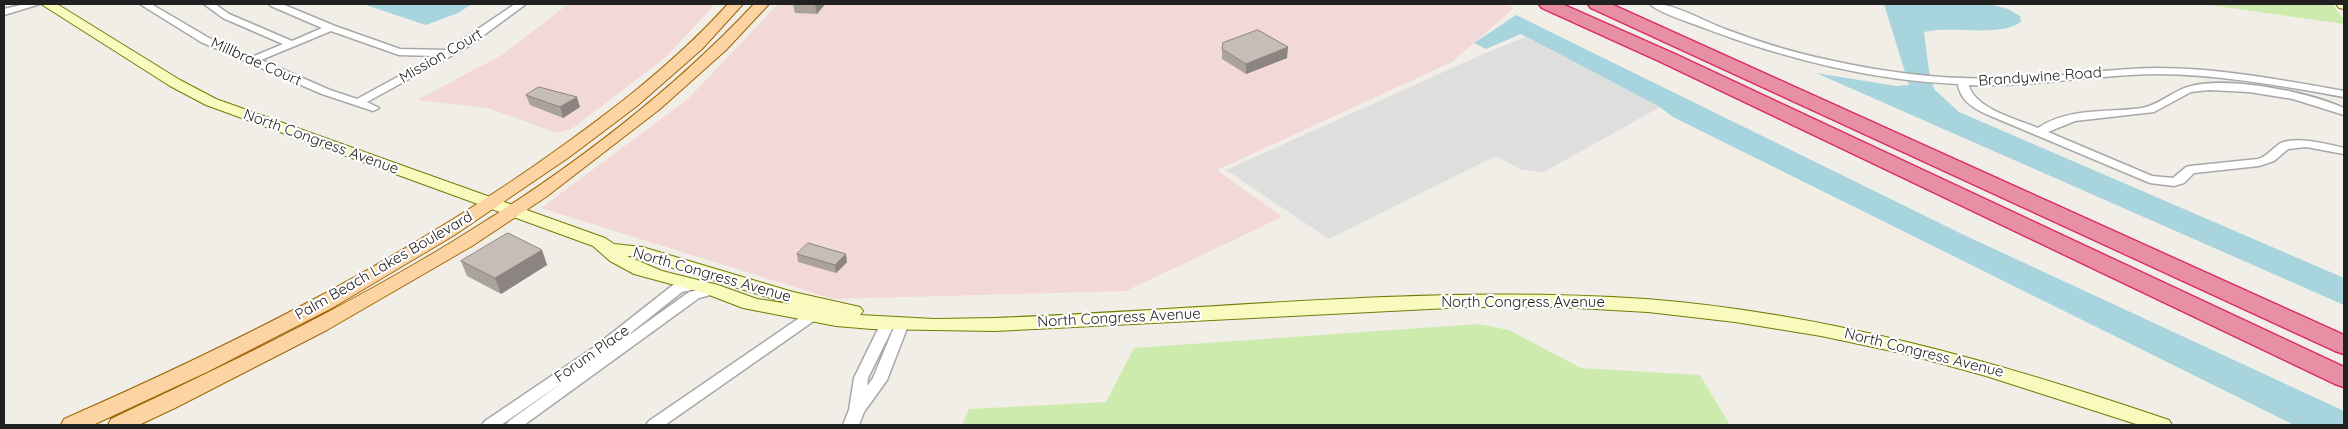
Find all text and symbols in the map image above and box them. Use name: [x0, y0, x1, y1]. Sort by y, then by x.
street label: Mission Court: [396, 25, 486, 87]
street label: Millbrae Court: [208, 34, 304, 90]
street label: Brandywine Road: [1978, 64, 2102, 90]
street label: North Congress Avenue: [241, 106, 401, 178]
street label: Palm Beach Lakes Boulevard: [292, 208, 476, 324]
street label: North Congress Avenue: [631, 244, 793, 306]
street label: North Congress Avenue: [1441, 293, 1605, 311]
street label: North Congress Avenue: [1037, 305, 1201, 331]
street label: Forum Place: [551, 322, 633, 386]
street label: North Congress Avenue: [1842, 324, 2006, 382]

